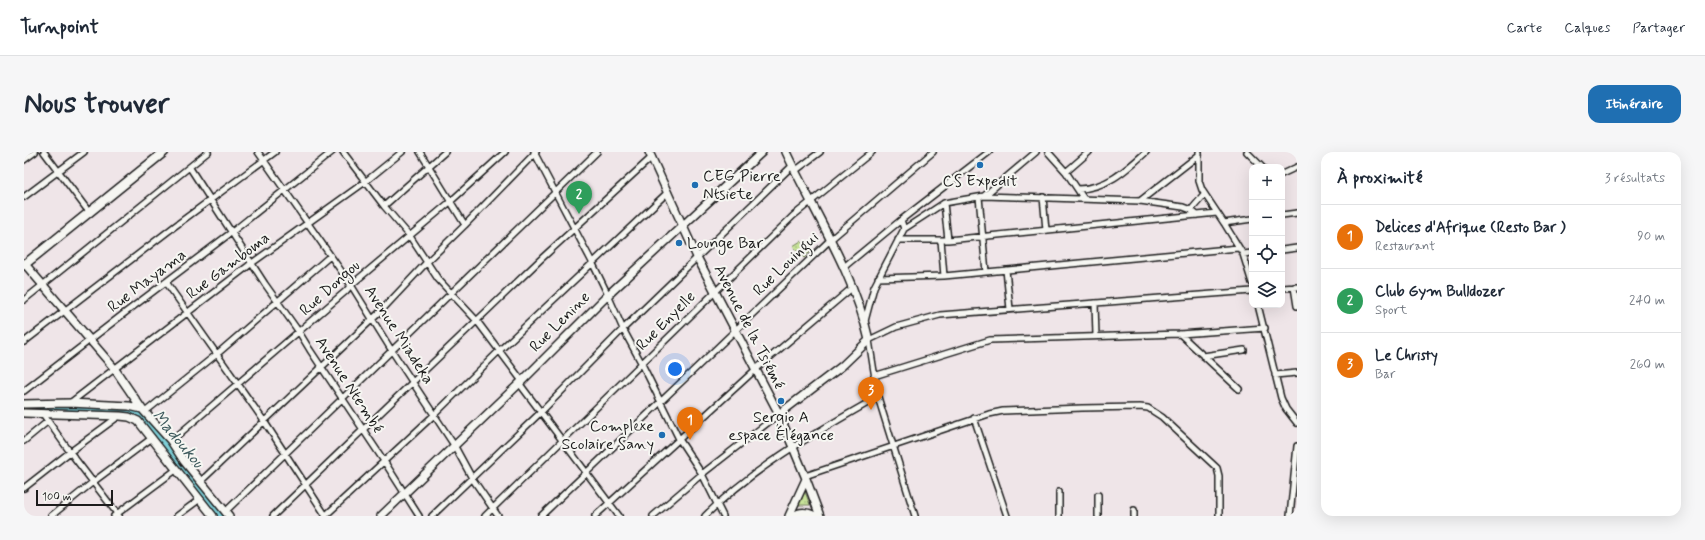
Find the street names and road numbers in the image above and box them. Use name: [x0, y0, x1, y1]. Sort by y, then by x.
street label: Rue Louingui: [748, 227, 824, 301]
street label: Rue Gamboma: [182, 228, 274, 304]
street label: Rue Mayama: [103, 244, 191, 317]
street label: Rue Dongou: [295, 255, 365, 321]
street label: Avenue de la Tsiémé: [709, 261, 789, 393]
street label: Avenue Miadeka: [359, 282, 439, 388]
street label: Rue Lenine: [525, 287, 595, 357]
street label: Rue Enyelle: [632, 287, 700, 355]
street label: Avenue Ntembé: [310, 333, 388, 437]

